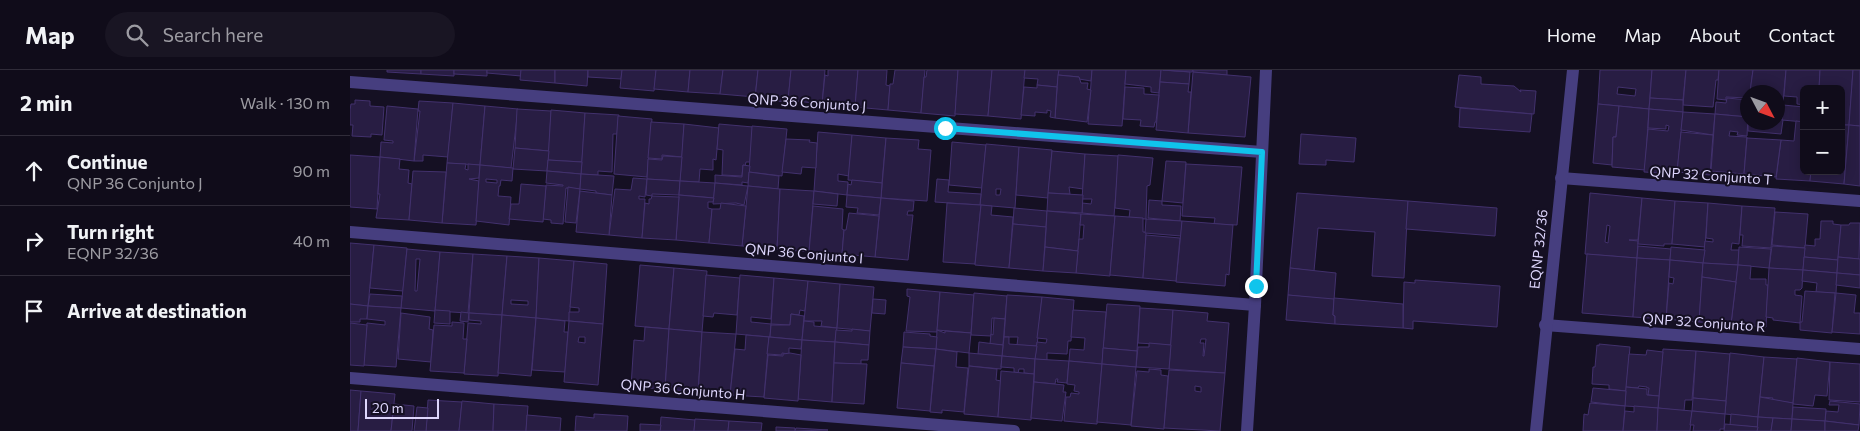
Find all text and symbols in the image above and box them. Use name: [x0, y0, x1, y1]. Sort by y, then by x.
search box: [105, 12, 455, 57]
text: Map: [25, 20, 75, 49]
icon: search: [123, 21, 151, 49]
text: Search here: [163, 23, 263, 46]
text: Home: [1547, 24, 1596, 46]
text: Map: [1624, 24, 1661, 46]
text: About: [1689, 24, 1741, 46]
text: Contact: [1769, 24, 1835, 46]
north arrow: [1740, 85, 1785, 130]
map controls: [1800, 85, 1845, 175]
button: +: [1800, 85, 1845, 130]
street label: QNP 36 Conjunto J: [747, 89, 867, 115]
text: 2 min: [20, 90, 72, 115]
text: Walk · 130 m: [240, 93, 330, 112]
route start: [934, 117, 957, 140]
button: −: [1800, 130, 1845, 175]
text: Continue: [67, 150, 147, 173]
icon: ahead: [20, 157, 48, 185]
text: 90 m: [293, 161, 330, 180]
street label: QNP 32 Conjunto T: [1649, 162, 1773, 188]
text: QNP 36 Conjunto J: [67, 173, 203, 192]
street label: EQNP 32/36: [1525, 208, 1551, 290]
text: Turn right: [67, 220, 154, 243]
icon: right: [20, 227, 48, 255]
text: 40 m: [293, 231, 330, 250]
street label: QNP 36 Conjunto I: [744, 239, 864, 267]
text: EQNP 32/36: [67, 243, 159, 262]
route end: [1245, 275, 1268, 298]
icon: arrive: [20, 297, 48, 325]
text: Arrive at destination: [67, 299, 247, 322]
street label: QNP 32 Conjunto R: [1642, 309, 1766, 335]
street label: QNP 36 Conjunto H: [620, 375, 746, 403]
scale bar: [365, 396, 439, 419]
text: 20 m: [372, 399, 404, 416]

